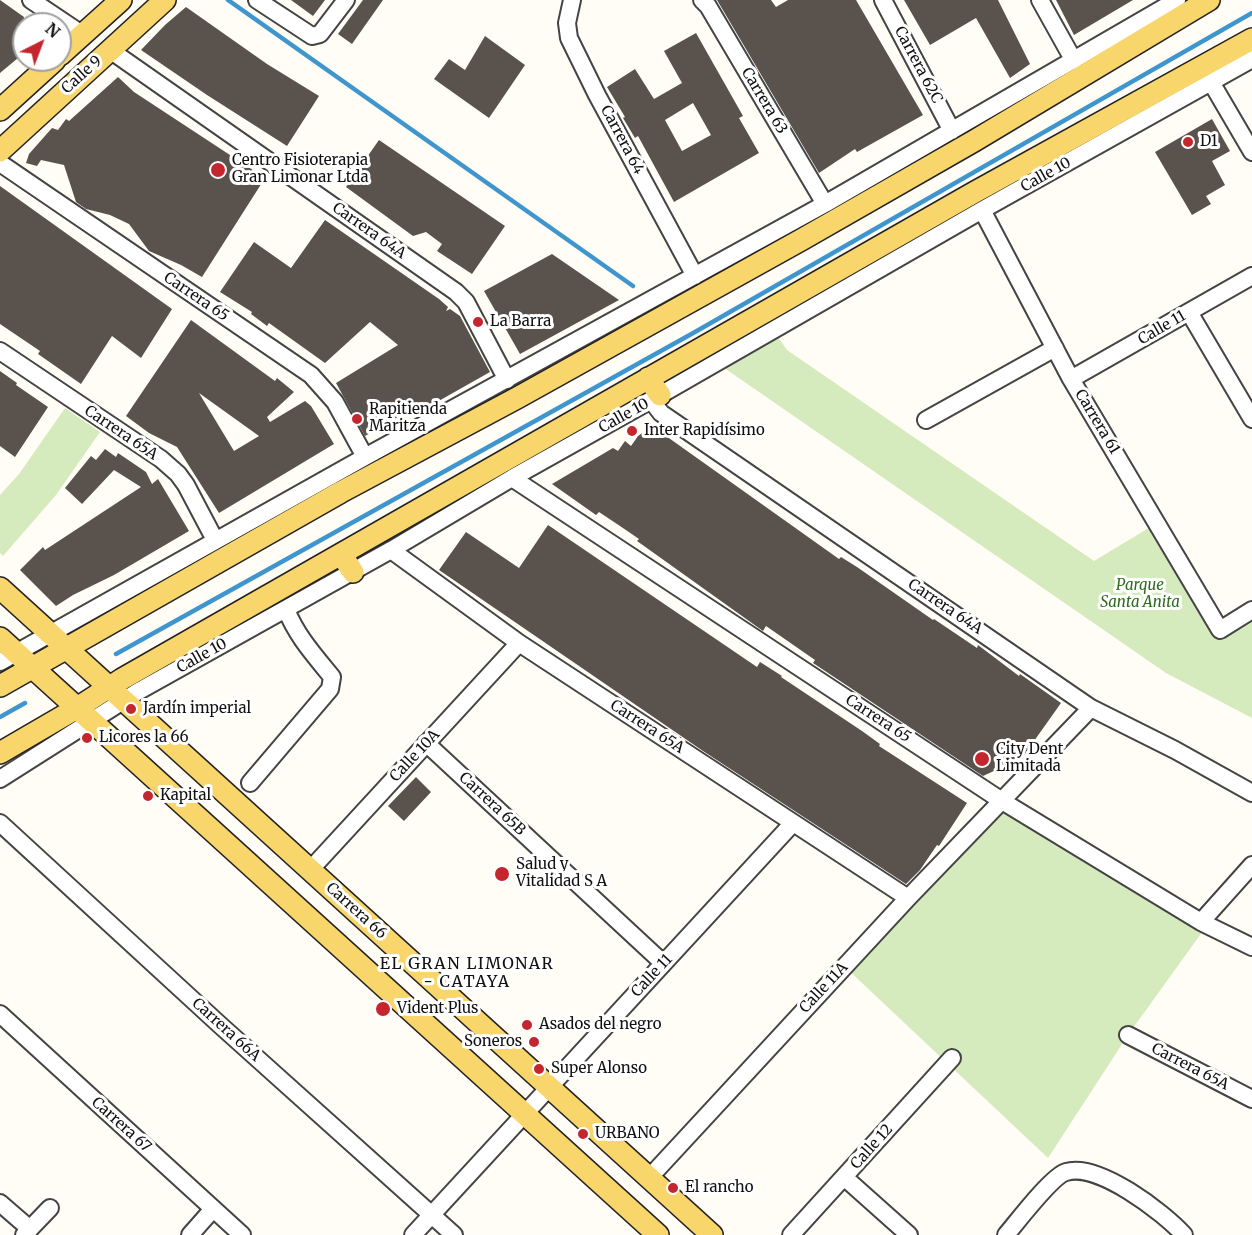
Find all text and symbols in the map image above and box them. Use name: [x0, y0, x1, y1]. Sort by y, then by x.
north arrow: [12, 12, 72, 72]
text: N: [41, 18, 64, 42]
street label: Carrera 62C: [890, 24, 946, 106]
street label: Calle 9: [58, 52, 106, 98]
street label: Carrera 63: [737, 65, 791, 137]
street label: Carrera 64: [596, 102, 648, 178]
place label: D1: [1200, 133, 1218, 151]
marker: D1: [1181, 135, 1195, 149]
place label: Centro Fisioterapia Gran Limonar Ltda: [232, 152, 368, 187]
street label: Calle 10: [1018, 154, 1074, 196]
marker: Centro Fisioterapia Gran Limonar Ltda: [209, 161, 227, 179]
street label: Carrera 64A: [329, 199, 409, 263]
street label: Carrera 65: [160, 269, 232, 325]
street label: Calle 11: [1135, 307, 1189, 349]
place label: La Barra: [490, 313, 551, 331]
marker: La Barra: [471, 315, 485, 329]
street label: Carrera 61: [1071, 387, 1123, 457]
street label: Calle 10: [596, 395, 652, 437]
place label: Rapitienda Maritza: [369, 401, 447, 436]
street label: Carrera 65A: [81, 402, 161, 464]
marker: Rapitienda Maritza: [350, 412, 364, 426]
place label: Inter Rapidísimo: [644, 422, 765, 440]
marker: Inter Rapidísimo: [625, 424, 639, 438]
street label: Carrera 64A: [904, 576, 986, 638]
park label: Parque Santa Anita: [1100, 577, 1180, 612]
street label: Calle 10: [174, 635, 230, 677]
street label: Carrera 65: [842, 691, 914, 747]
street label: Carrera 65A: [607, 696, 687, 758]
place label: Jardín imperial: [143, 700, 251, 718]
marker: Jardín imperial: [124, 702, 138, 716]
street label: Calle 10A: [386, 726, 444, 786]
place label: Licores la 66: [99, 729, 189, 747]
marker: Licores la 66: [80, 731, 94, 745]
place label: City Dent Limitada: [996, 741, 1063, 776]
marker: City Dent Limitada: [973, 750, 991, 768]
street label: Carrera 65B: [455, 769, 529, 839]
place label: Kapital: [160, 787, 211, 805]
marker: Kapital: [141, 789, 155, 803]
place label: Salud y Vitalidad S A: [516, 856, 607, 891]
marker: Salud y Vitalidad S A: [493, 865, 511, 883]
street label: Carrera 66: [322, 879, 390, 943]
street label: Calle 11: [628, 951, 676, 1001]
district label: EL GRAN LIMONAR - CATAYA: [380, 954, 554, 992]
street label: Calle 11A: [796, 959, 852, 1017]
street label: Carrera 66A: [188, 995, 264, 1065]
marker: Vident Plus: [374, 1000, 392, 1018]
place label: Vident Plus: [397, 1000, 478, 1018]
place label: Asados del negro: [539, 1016, 661, 1034]
marker: Asados del negro: [520, 1018, 534, 1032]
place label: Soneros: [464, 1033, 522, 1051]
marker: Soneros: [527, 1035, 541, 1049]
street label: Carrera 65A: [1148, 1040, 1232, 1094]
place label: Super Alonso: [551, 1060, 647, 1078]
marker: Super Alonso: [532, 1062, 546, 1076]
street label: Carrera 67: [88, 1094, 154, 1156]
street label: Calle 12: [847, 1121, 897, 1173]
place label: URBANO: [595, 1125, 660, 1143]
marker: URBANO: [576, 1127, 590, 1141]
place label: El rancho: [685, 1179, 753, 1197]
marker: El rancho: [666, 1181, 680, 1195]

